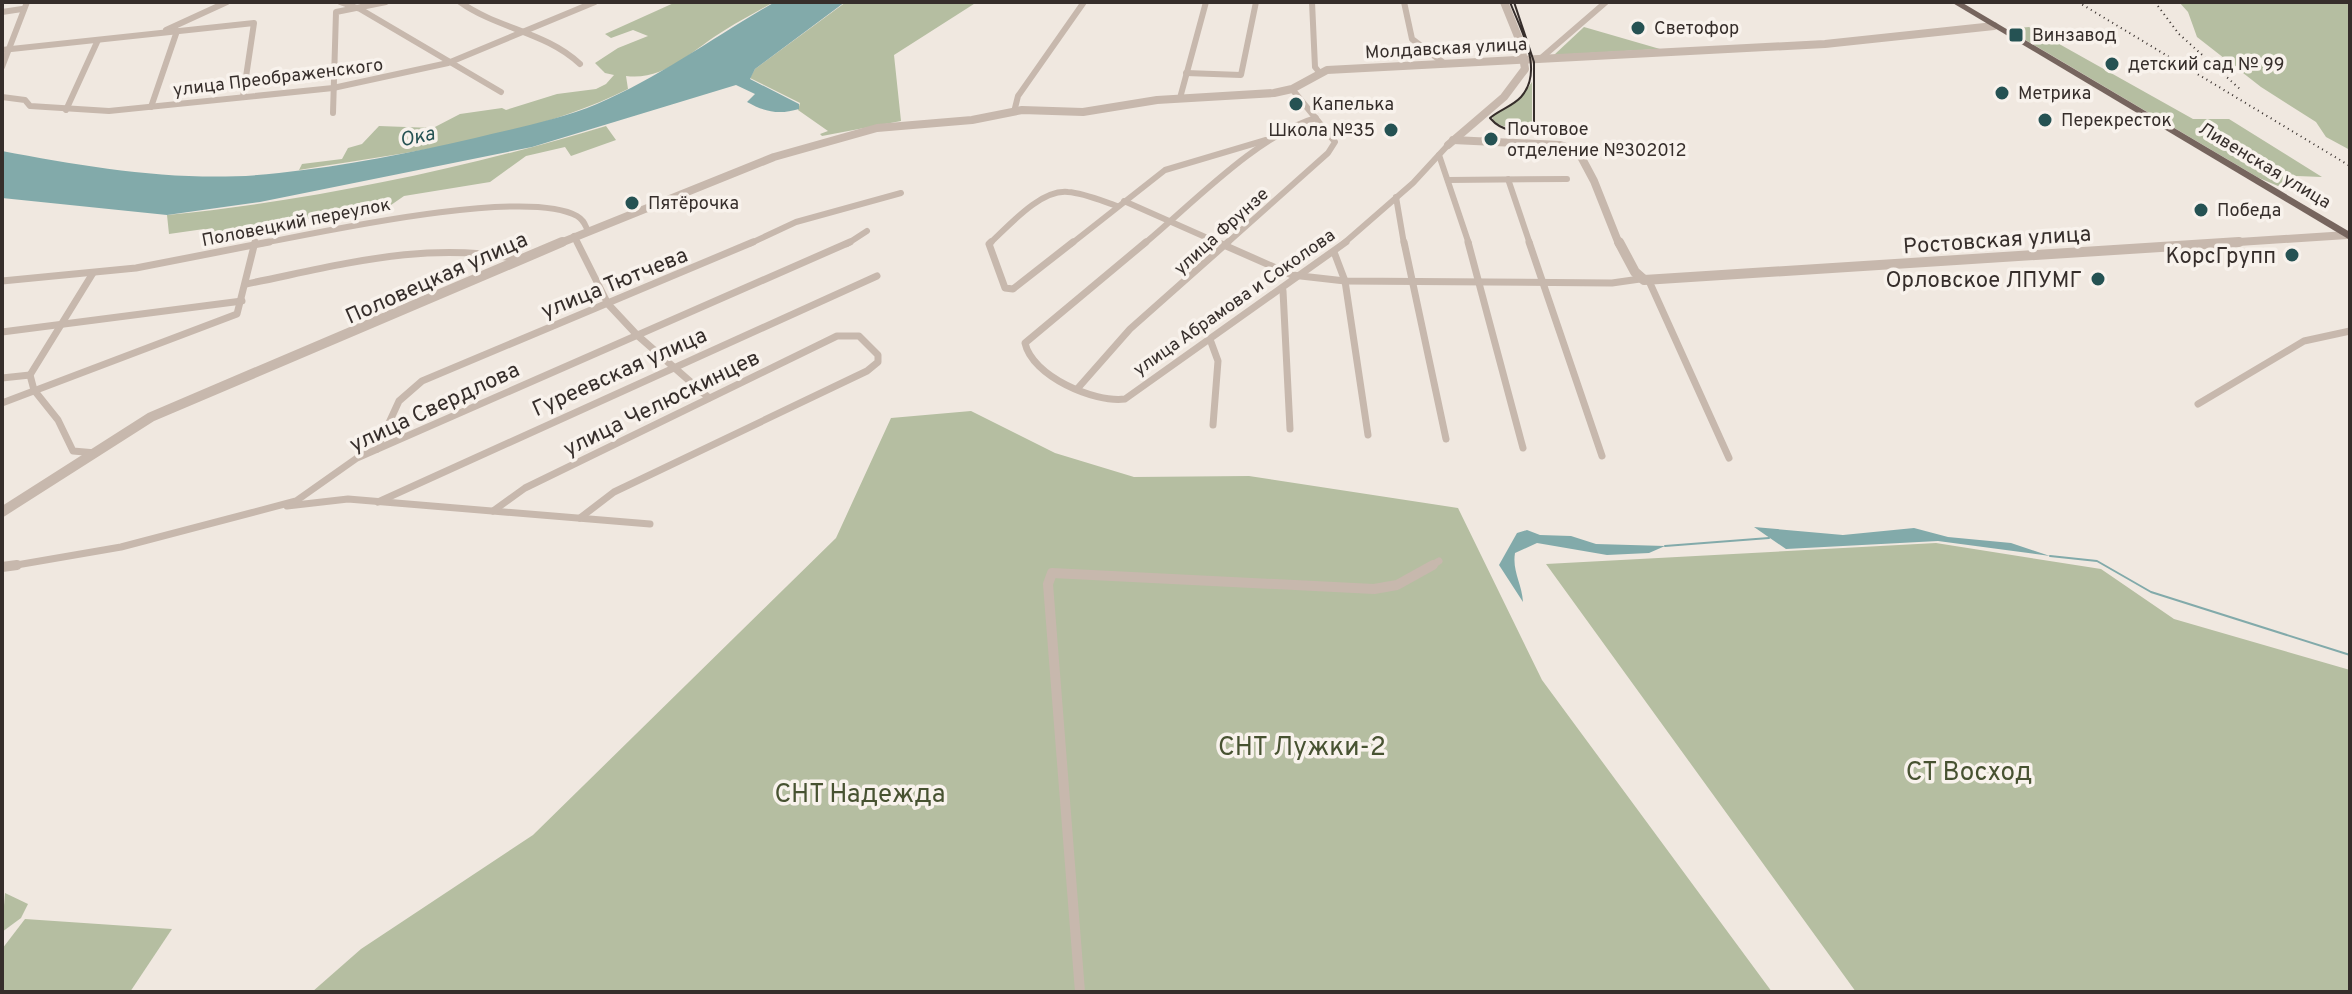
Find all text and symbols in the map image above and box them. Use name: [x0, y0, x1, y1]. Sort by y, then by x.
place label: Светофор: [1654, 18, 1739, 41]
marker: Светофор: [1629, 19, 1647, 37]
place label: Винзавод: [2032, 25, 2117, 48]
marker: Винзавод: [2007, 26, 2025, 44]
street label: Молдавская улица: [1364, 34, 1528, 65]
street label: улица Преображенского: [172, 54, 385, 103]
place label: детский сад № 99: [2128, 54, 2284, 77]
marker: детский сад № 99: [2103, 55, 2121, 73]
place label: Метрика: [2018, 83, 2091, 106]
marker: Метрика: [1993, 84, 2011, 102]
place label: Капелька: [1312, 94, 1394, 117]
marker: Капелька: [1287, 95, 1305, 113]
place label: Перекресток: [2061, 110, 2172, 133]
marker: Перекресток: [2036, 111, 2054, 129]
street label: Ливенская улица: [2194, 118, 2335, 215]
place label: Почтовое отделение №302012: [1507, 119, 1687, 163]
place label: Школа №35: [1268, 120, 1375, 143]
water label: Ока: [398, 121, 438, 154]
marker: Школа №35: [1382, 121, 1400, 139]
marker: Почтовое отделение №302012: [1482, 130, 1500, 148]
street label: улица Фрунзе: [1170, 183, 1274, 281]
place label: Пятёрочка: [648, 193, 739, 216]
street label: Половецкий переулок: [200, 194, 393, 253]
marker: Пятёрочка: [623, 194, 641, 212]
place label: Победа: [2217, 200, 2281, 223]
marker: Победа: [2192, 201, 2210, 219]
street label: Ростовская улица: [1902, 221, 2092, 262]
street label: улица Абрамова и Соколова: [1129, 225, 1340, 382]
street label: Половецкая улица: [342, 227, 532, 332]
street label: улица Тютчева: [538, 243, 692, 326]
place label: КорсГрупп: [2166, 244, 2276, 271]
marker: КорсГрупп: [2283, 246, 2301, 264]
place label: Орловское ЛПУМГ: [1885, 268, 2082, 295]
marker: Орловское ЛПУМГ: [2089, 270, 2107, 288]
street label: Гуреевская улица: [528, 323, 712, 424]
street label: улица Челюскинцев: [559, 345, 765, 464]
street label: улица Свердлова: [346, 357, 524, 459]
park label: СНТ Лужки-2: [1218, 732, 1386, 765]
park label: СТ Восход: [1906, 757, 2032, 790]
park label: СНТ Надежда: [774, 779, 946, 812]

